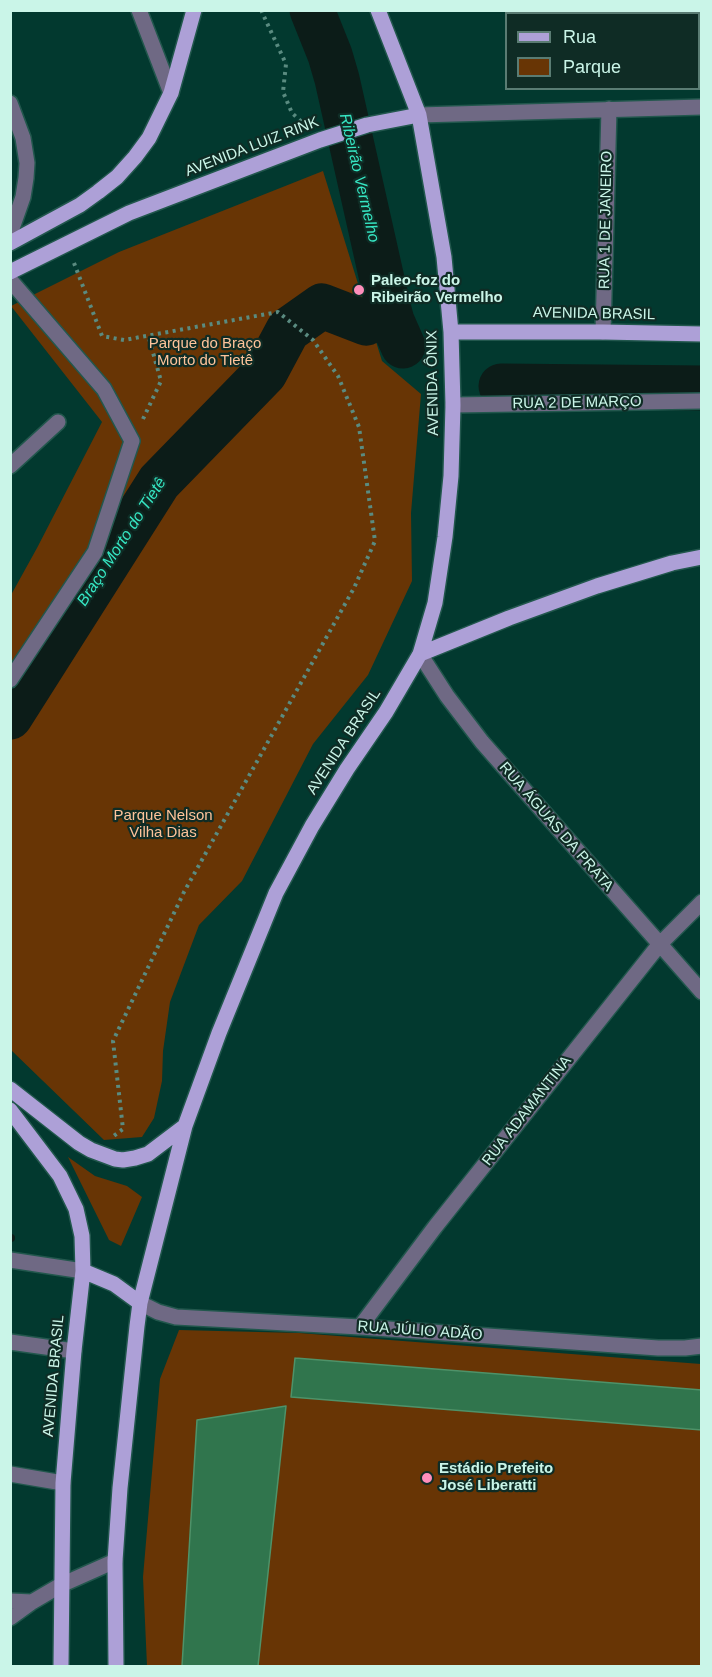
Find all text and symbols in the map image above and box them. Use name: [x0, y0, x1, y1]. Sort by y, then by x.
legend: [505, 12, 700, 90]
text: Rua: [563, 27, 596, 47]
text: Parque: [563, 57, 621, 77]
water label: Ribeirão Vermelho: [335, 112, 383, 244]
street label: AVENIDA LUIZ RINK: [183, 113, 321, 181]
street label: RUA 1 DE JANEIRO: [596, 151, 616, 289]
place label: Paleo-foz do Ribeirão Vermelho: [371, 272, 503, 307]
marker: Paleo-foz do Ribeirão Vermelho: [352, 283, 366, 297]
street label: AVENIDA BRASIL: [533, 304, 655, 324]
street label: AVENIDA ÔNIX: [423, 330, 443, 436]
park label: Parque do Braço Morto do Tietê: [149, 335, 261, 370]
street label: RUA 2 DE MARÇO: [512, 393, 642, 413]
water label: Braço Morto do Tietê: [73, 474, 171, 610]
street label: AVENIDA BRASIL: [303, 686, 385, 798]
street label: RUA ÁGUAS DA PRATA: [495, 759, 617, 895]
park label: Parque Nelson Vilha Dias: [113, 807, 213, 842]
street label: RUA ADAMANTINA: [479, 1053, 575, 1169]
street label: AVENIDA BRASIL: [40, 1314, 68, 1438]
street label: RUA JÚLIO ADÃO: [357, 1318, 483, 1344]
place label: Estádio Prefeito José Liberatti: [439, 1460, 553, 1495]
marker: Estádio Prefeito José Liberatti: [420, 1471, 434, 1485]

